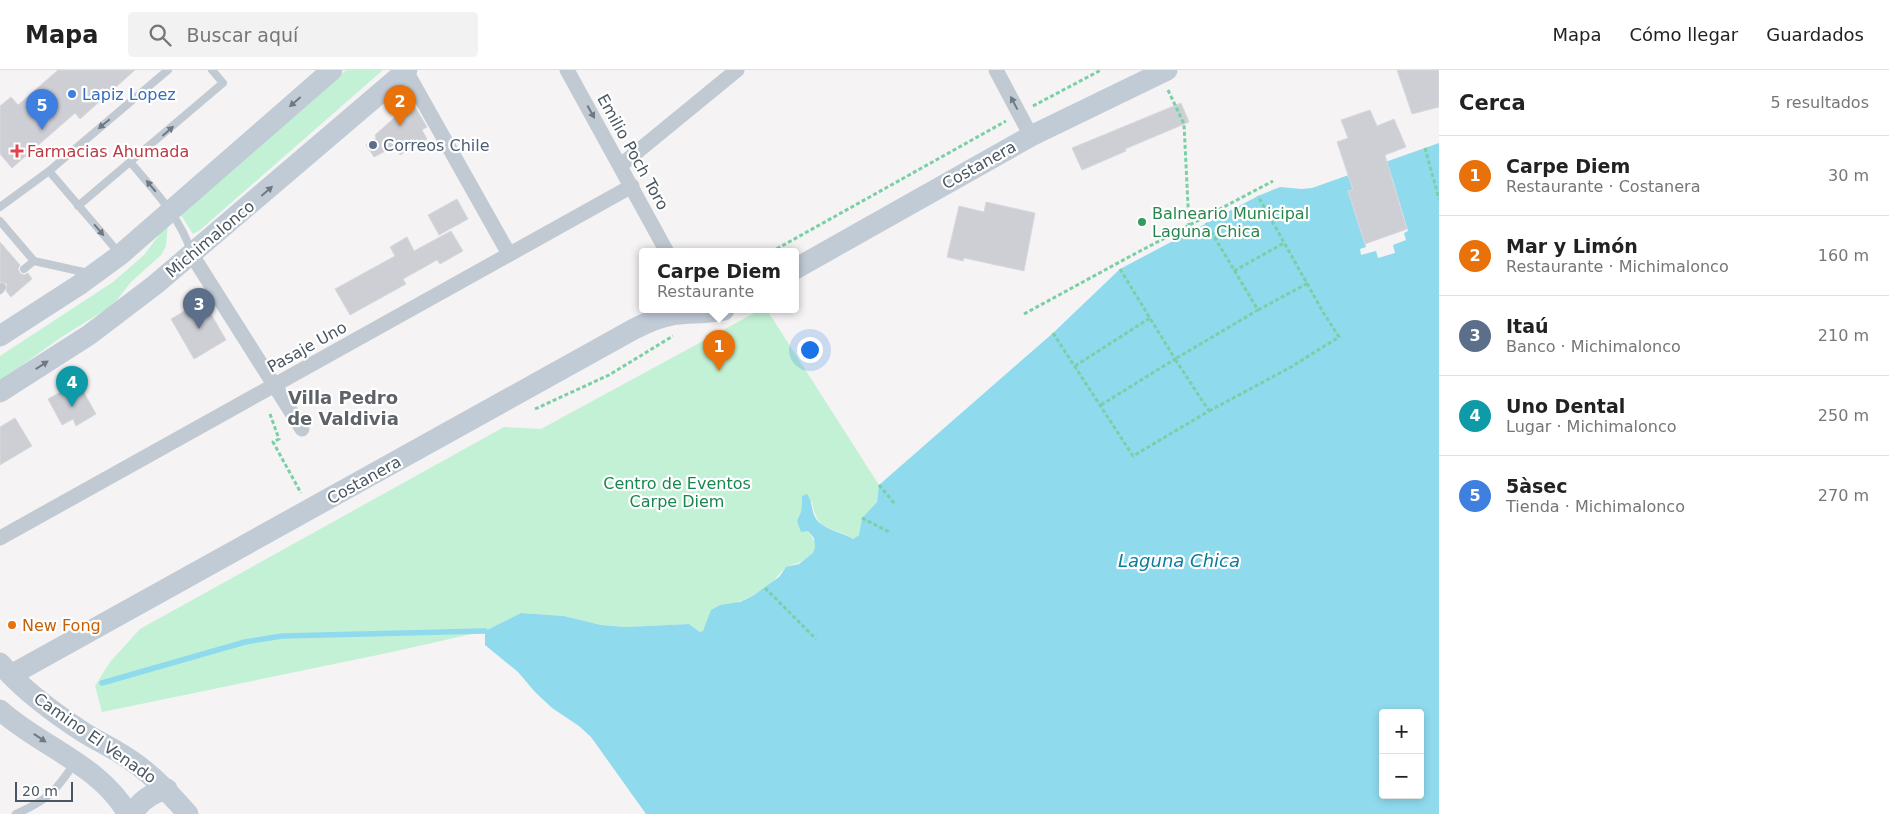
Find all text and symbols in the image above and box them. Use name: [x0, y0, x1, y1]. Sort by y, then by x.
search box: [128, 12, 478, 57]
text: Mapa: [25, 21, 98, 49]
icon: search: [146, 21, 174, 49]
text: Buscar aquí: [186, 24, 298, 46]
text: Mapa: [1552, 24, 1601, 45]
text: Cómo llegar: [1629, 24, 1738, 45]
text: Guardados: [1766, 24, 1864, 45]
place label: Lapiz Lopez: [82, 85, 176, 104]
pin: 2: [384, 85, 416, 126]
marker: Lapiz Lopez: [66, 88, 78, 100]
pin: 5: [26, 89, 58, 130]
street label: Emilio Poch Toro: [593, 91, 673, 213]
text: Cerca: [1459, 91, 1526, 115]
text: 5 resultados: [1770, 93, 1869, 112]
one-way arrow: [1010, 95, 1018, 110]
one-way arrow: [289, 96, 302, 107]
one-way arrow: [587, 105, 595, 120]
one-way arrow: [99, 118, 111, 130]
one-way arrow: [161, 125, 173, 137]
place label: Correos Chile: [383, 136, 490, 155]
street label: Costanera: [939, 137, 1019, 193]
marker: Correos Chile: [367, 139, 379, 151]
place label: Farmacias Ahumada: [27, 142, 189, 161]
marker: Farmacias Ahumada: [11, 145, 23, 157]
text: Carpe Diem: [1506, 155, 1630, 177]
text: 1: [1469, 166, 1481, 185]
text: 30 m: [1828, 166, 1869, 185]
text: Restaurante · Costanera: [1506, 177, 1700, 196]
one-way arrow: [145, 180, 156, 193]
one-way arrow: [260, 185, 272, 197]
street label: Michimalonco: [162, 196, 258, 282]
place label: Balneario Municipal Laguna Chica: [1152, 204, 1309, 241]
marker: Balneario Municipal Laguna Chica: [1136, 216, 1148, 228]
one-way arrow: [93, 224, 105, 236]
text: Mar y Limón: [1506, 235, 1638, 257]
text: 2: [1469, 246, 1481, 265]
text: 160 m: [1818, 246, 1869, 265]
popup: [639, 248, 799, 313]
text: Restaurante · Michimalonco: [1506, 257, 1729, 276]
text: Carpe Diem: [657, 260, 781, 282]
text: Restaurante: [657, 282, 754, 301]
pin: 3: [183, 288, 215, 329]
text: Itaú: [1506, 315, 1549, 337]
street label: Pasaje Uno: [264, 317, 350, 377]
text: 3: [1469, 326, 1481, 345]
text: 210 m: [1818, 326, 1869, 345]
pin: 1: [703, 330, 735, 371]
your location: [797, 337, 823, 363]
text: Banco · Michimalonco: [1506, 337, 1681, 356]
one-way arrow: [35, 361, 48, 370]
pin: 4: [56, 366, 88, 407]
district label: Villa Pedro de Valdivia: [287, 387, 399, 429]
text: Uno Dental: [1506, 395, 1625, 417]
text: 4: [1469, 406, 1481, 425]
text: 250 m: [1818, 406, 1869, 425]
text: Lugar · Michimalonco: [1506, 417, 1677, 436]
street label: Costanera: [324, 452, 404, 508]
park label: Centro de Eventos Carpe Diem: [603, 474, 751, 511]
text: 5àsec: [1506, 475, 1568, 497]
text: 5: [1469, 486, 1481, 505]
text: 270 m: [1818, 486, 1869, 505]
text: Tienda · Michimalonco: [1506, 497, 1685, 516]
water label: Laguna Chica: [1118, 550, 1240, 571]
place label: New Fong: [22, 616, 101, 635]
marker: New Fong: [6, 619, 18, 631]
street label: Camino El Venado: [30, 689, 160, 787]
map controls: [1379, 709, 1424, 799]
button: +: [1379, 709, 1424, 754]
one-way arrow: [33, 733, 47, 743]
button: −: [1379, 754, 1424, 799]
scale bar: [15, 779, 72, 802]
text: 20 m: [22, 783, 58, 799]

